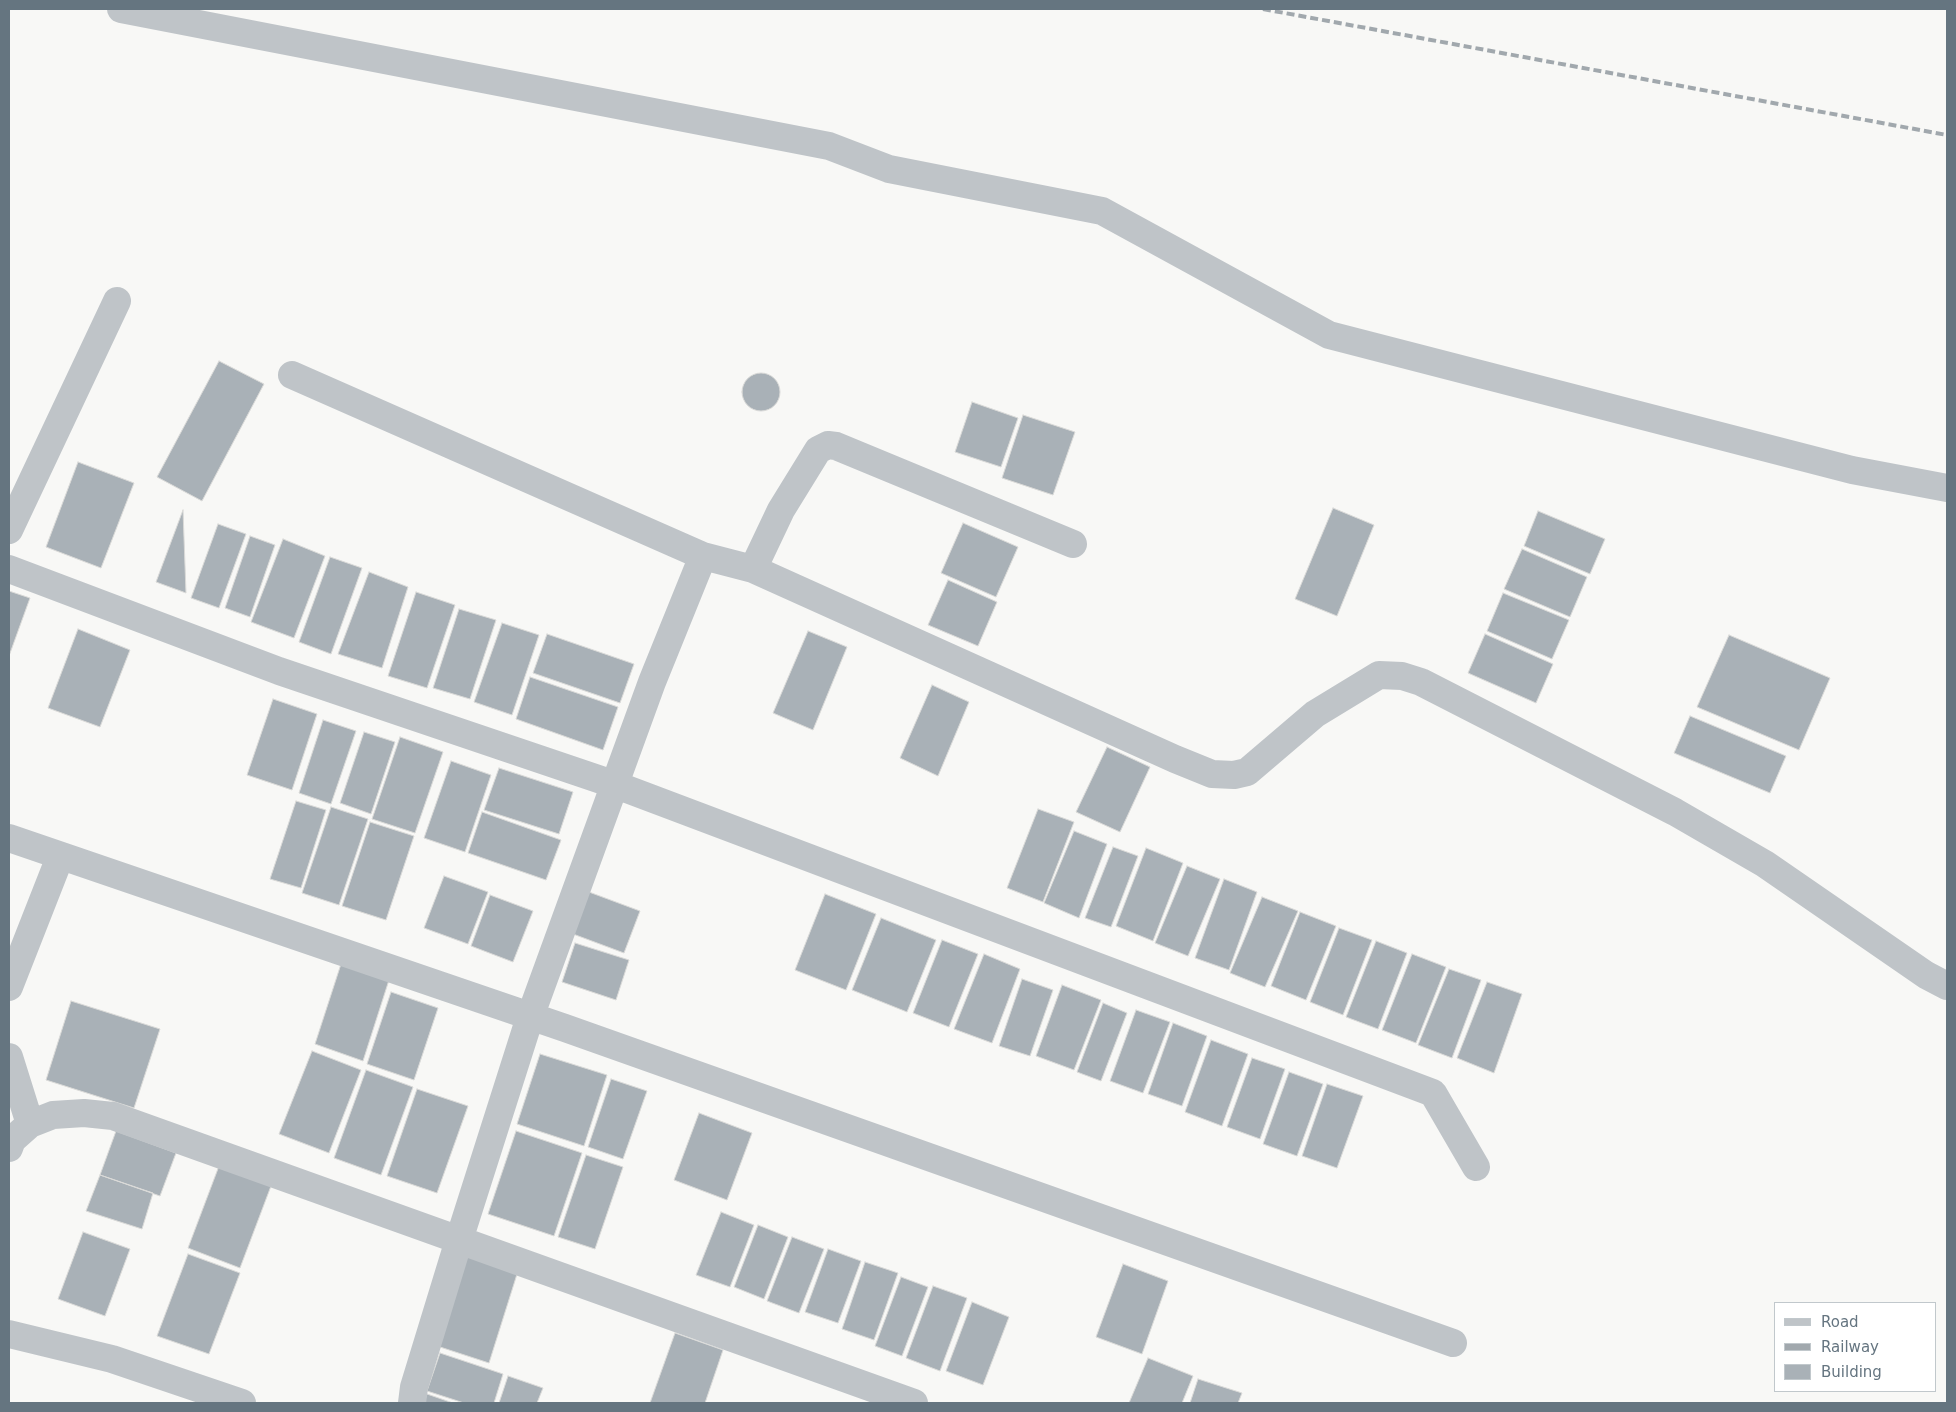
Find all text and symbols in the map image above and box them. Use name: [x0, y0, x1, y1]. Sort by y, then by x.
legend: [1774, 1302, 1936, 1392]
text: Road: [1821, 1313, 1859, 1331]
text: Railway: [1821, 1338, 1879, 1356]
text: Building: [1821, 1363, 1882, 1381]

